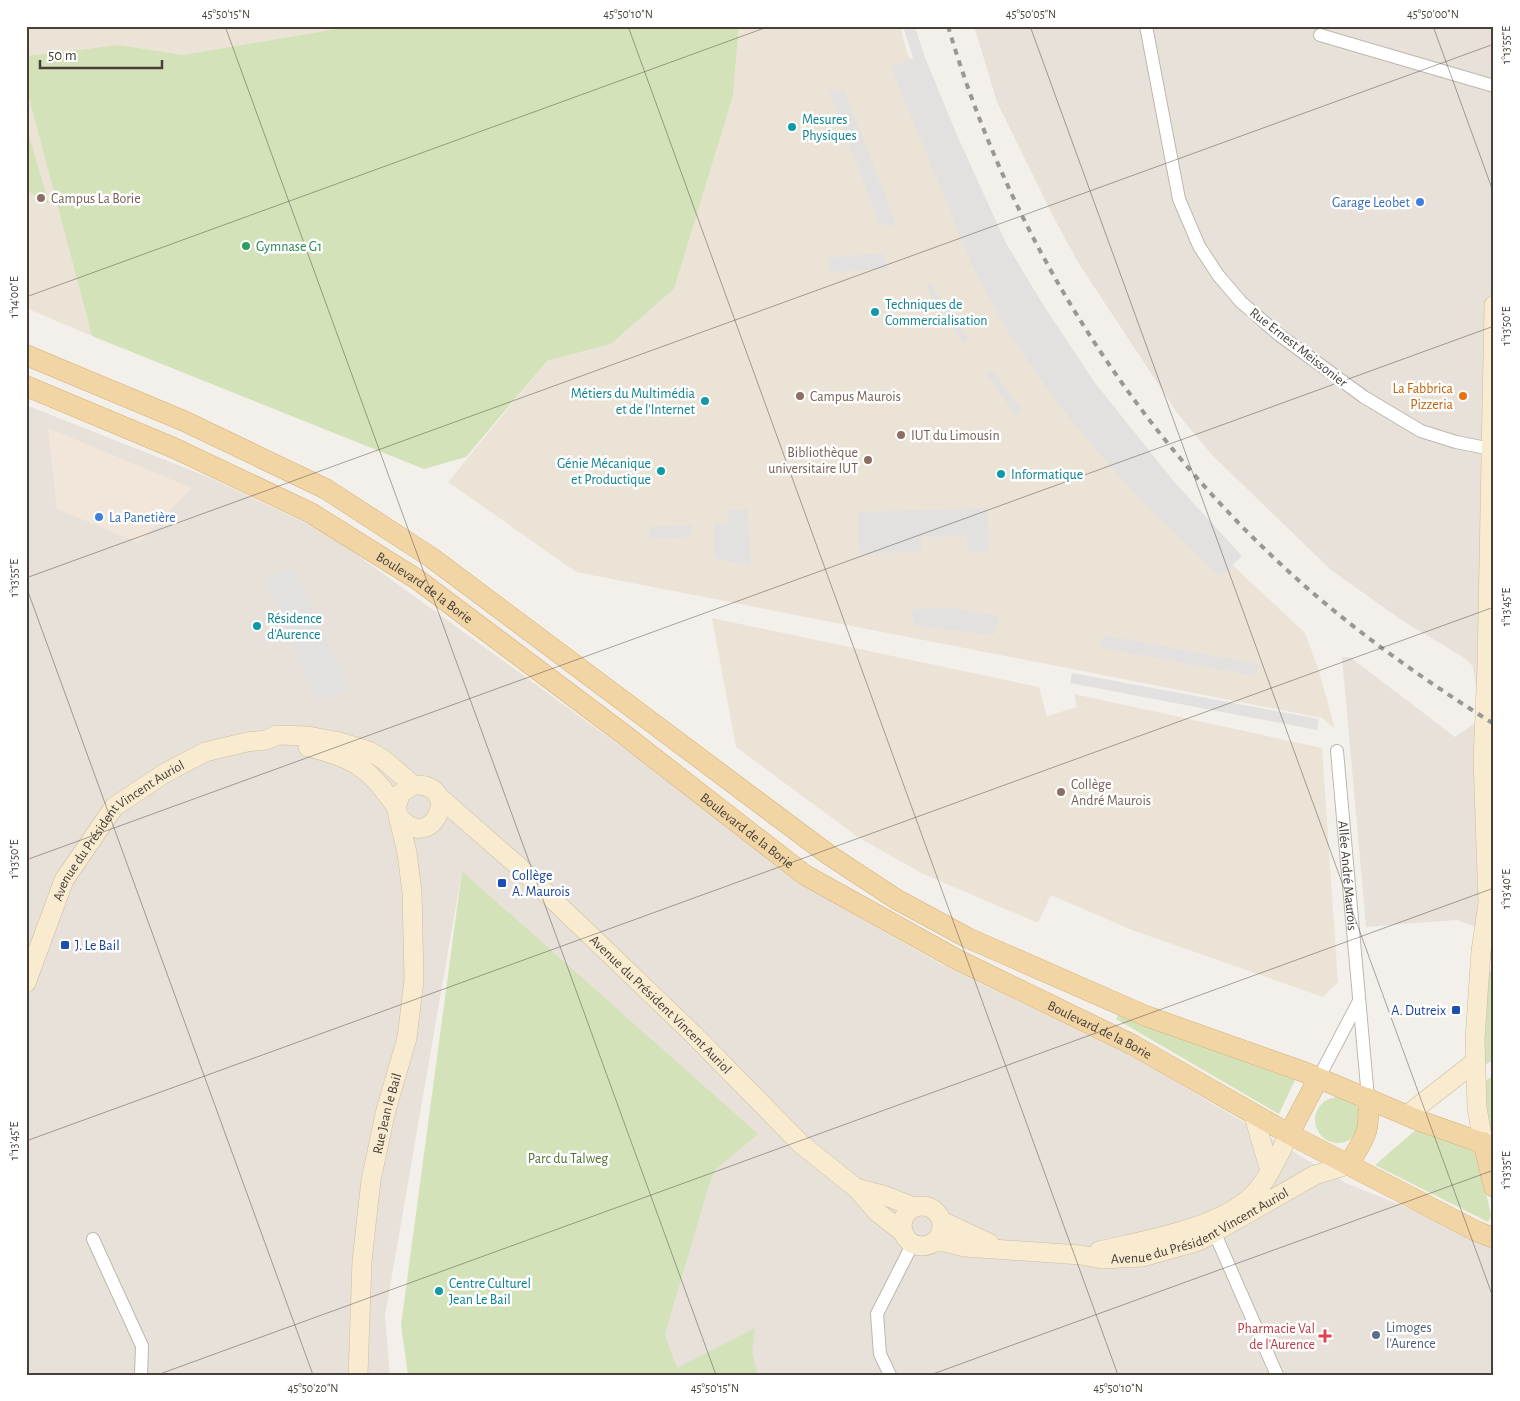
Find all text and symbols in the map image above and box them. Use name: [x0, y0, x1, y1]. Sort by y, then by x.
text: 45°50'15"N: [202, 8, 250, 20]
text: 45°50'10"N: [603, 8, 653, 20]
text: 45°50'05"N: [1006, 8, 1056, 20]
text: 45°50'00"N: [1407, 8, 1459, 20]
text: 1°13'55"E: [1500, 26, 1512, 64]
scale bar: [40, 38, 162, 70]
text: 50 m: [48, 48, 77, 63]
place label: Mesures Physiques: [802, 113, 857, 143]
marker: Mesures Physiques: [786, 121, 798, 133]
marker: Campus La Borie: [35, 192, 47, 204]
place label: Campus La Borie: [51, 192, 141, 206]
place label: Garage Leobet: [1332, 196, 1411, 210]
marker: Garage Leobet: [1414, 196, 1426, 208]
marker: Gymnase G1: [240, 240, 252, 252]
place label: Gymnase G1: [256, 240, 322, 254]
text: 1°14'00"E: [8, 276, 20, 318]
place label: Techniques de Commercialisation: [885, 298, 988, 328]
marker: Techniques de Commercialisation: [869, 306, 881, 318]
street label: Rue Ernest Meissonier: [1247, 306, 1350, 390]
text: 1°13'50"E: [1500, 306, 1512, 346]
place label: La Fabbrica Pizzeria: [1392, 382, 1454, 412]
place label: Métiers du Multimédia et de l'Internet: [571, 387, 696, 417]
marker: Campus Maurois: [794, 390, 806, 402]
place label: Campus Maurois: [810, 390, 901, 404]
marker: La Fabbrica Pizzeria: [1457, 390, 1469, 402]
marker: Métiers du Multimédia et de l'Internet: [699, 395, 711, 407]
marker: IUT du Limousin: [895, 429, 907, 441]
place label: IUT du Limousin: [911, 429, 1000, 443]
place label: Bibliothèque universitaire IUT: [768, 446, 858, 476]
marker: Bibliothèque universitaire IUT: [862, 454, 874, 466]
place label: Génie Mécanique et Productique: [557, 457, 651, 487]
marker: Génie Mécanique et Productique: [655, 465, 667, 477]
marker: Informatique: [995, 468, 1007, 480]
place label: Informatique: [1011, 468, 1083, 482]
marker: La Panetière: [93, 511, 105, 523]
place label: La Panetière: [109, 511, 176, 525]
street label: Boulevard de la Borie: [374, 550, 475, 626]
text: 1°13'55"E: [8, 559, 20, 597]
text: 1°13'45"E: [1500, 587, 1512, 626]
place label: Résidence d'Aurence: [267, 612, 322, 642]
marker: Résidence d'Aurence: [251, 620, 263, 632]
street label: Avenue du Président Vincent Auriol: [51, 758, 187, 903]
place label: Collège André Maurois: [1071, 778, 1151, 808]
marker: Collège André Maurois: [1055, 786, 1067, 798]
street label: Boulevard de la Borie: [697, 790, 796, 872]
street label: Allée André Maurois: [1335, 820, 1359, 931]
text: 1°13'50"E: [8, 839, 20, 879]
place label: Collège A. Maurois: [512, 869, 570, 899]
text: 1°13'40"E: [1500, 869, 1512, 909]
marker: Collège A. Maurois: [496, 877, 508, 889]
street label: Avenue du Président Vincent Auriol: [587, 933, 734, 1077]
marker: J. Le Bail: [59, 939, 71, 951]
place label: J. Le Bail: [75, 939, 120, 953]
street label: Boulevard de la Borie: [1045, 999, 1154, 1062]
place label: A. Dutreix: [1391, 1004, 1446, 1018]
marker: A. Dutreix: [1450, 1004, 1462, 1016]
street label: Rue Jean le Bail: [371, 1072, 404, 1155]
text: 1°13'45"E: [8, 1121, 20, 1160]
text: 1°13'35"E: [1500, 1151, 1512, 1189]
park label: Parc du Talweg: [528, 1152, 608, 1166]
street label: Avenue du Président Vincent Auriol: [1111, 1186, 1291, 1267]
place label: Centre Culturel Jean Le Bail: [449, 1277, 531, 1307]
marker: Centre Culturel Jean Le Bail: [433, 1285, 445, 1297]
place label: Limoges l'Aurence: [1386, 1321, 1436, 1351]
place label: Pharmacie Val de l'Aurence: [1237, 1322, 1315, 1352]
marker: Limoges l'Aurence: [1370, 1329, 1382, 1341]
marker: Pharmacie Val de l'Aurence: [1319, 1330, 1331, 1342]
text: 45°50'20"N: [287, 1382, 339, 1394]
text: 45°50'15"N: [691, 1382, 739, 1394]
text: 45°50'10"N: [1093, 1382, 1143, 1394]

